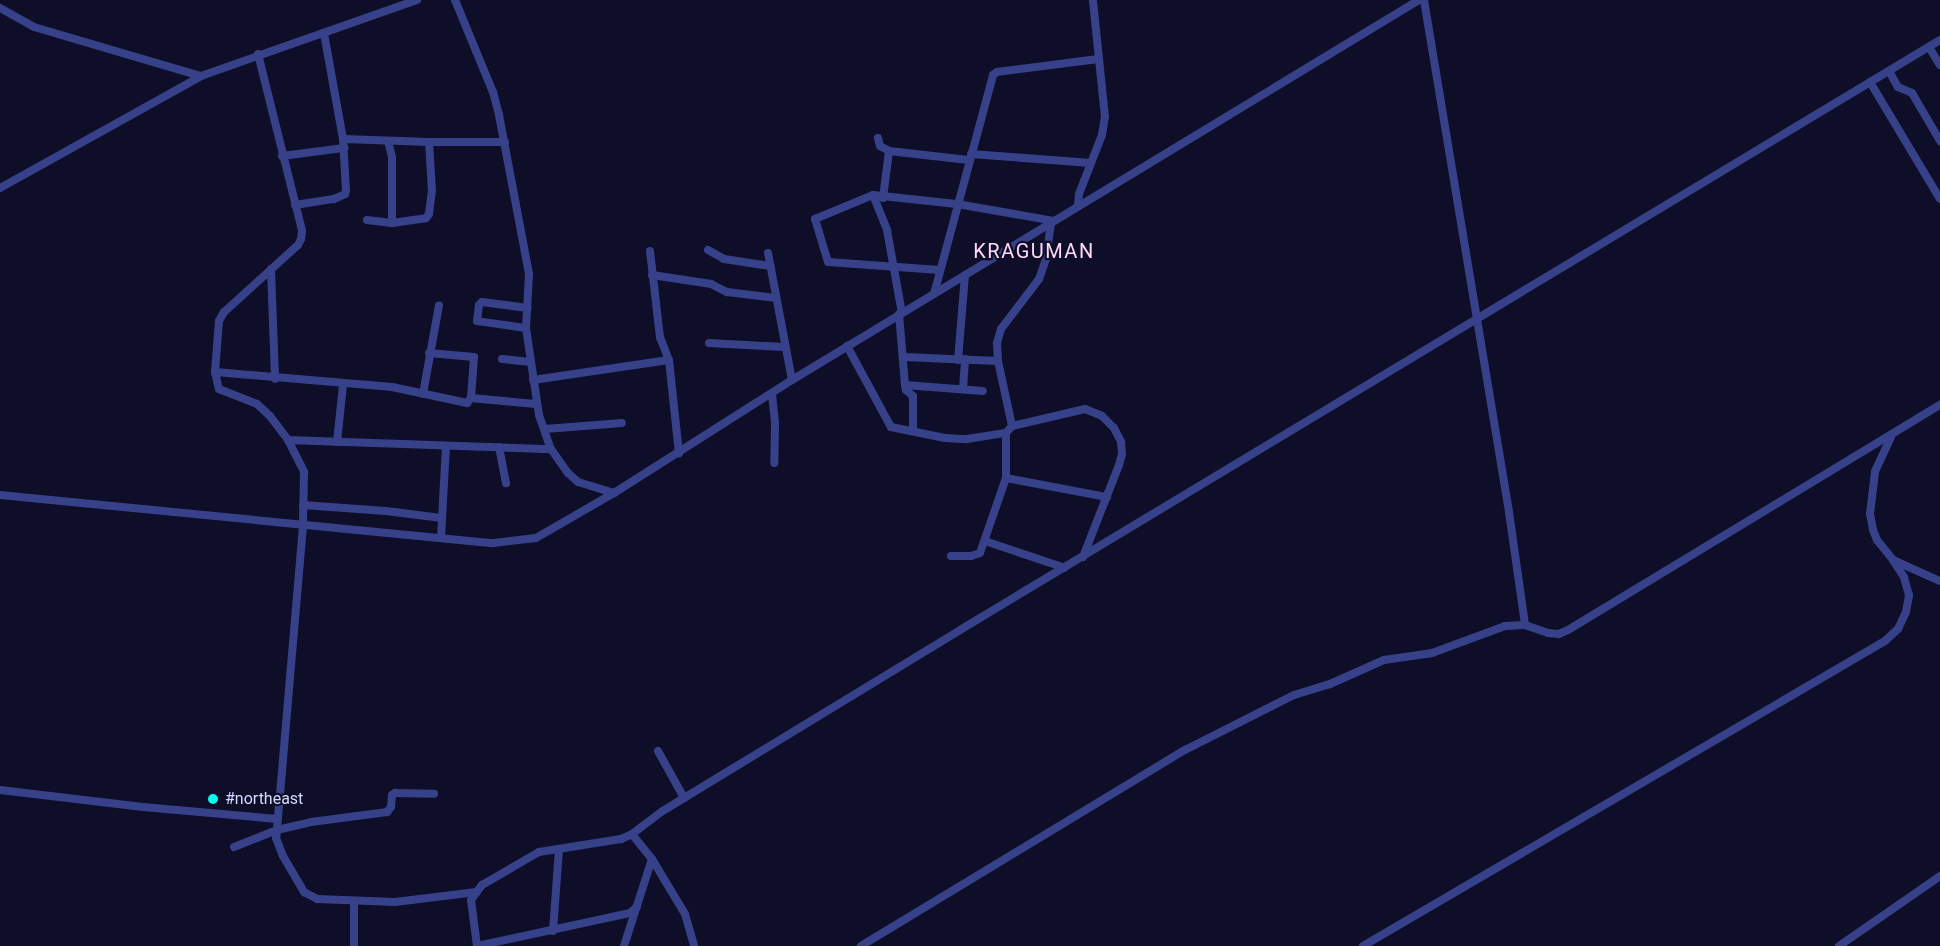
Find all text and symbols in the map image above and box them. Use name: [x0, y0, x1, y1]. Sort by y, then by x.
district label: KRAGUMAN: [973, 239, 1095, 263]
place label: #northeast: [225, 789, 303, 809]
marker: #northeast: [206, 792, 220, 806]

